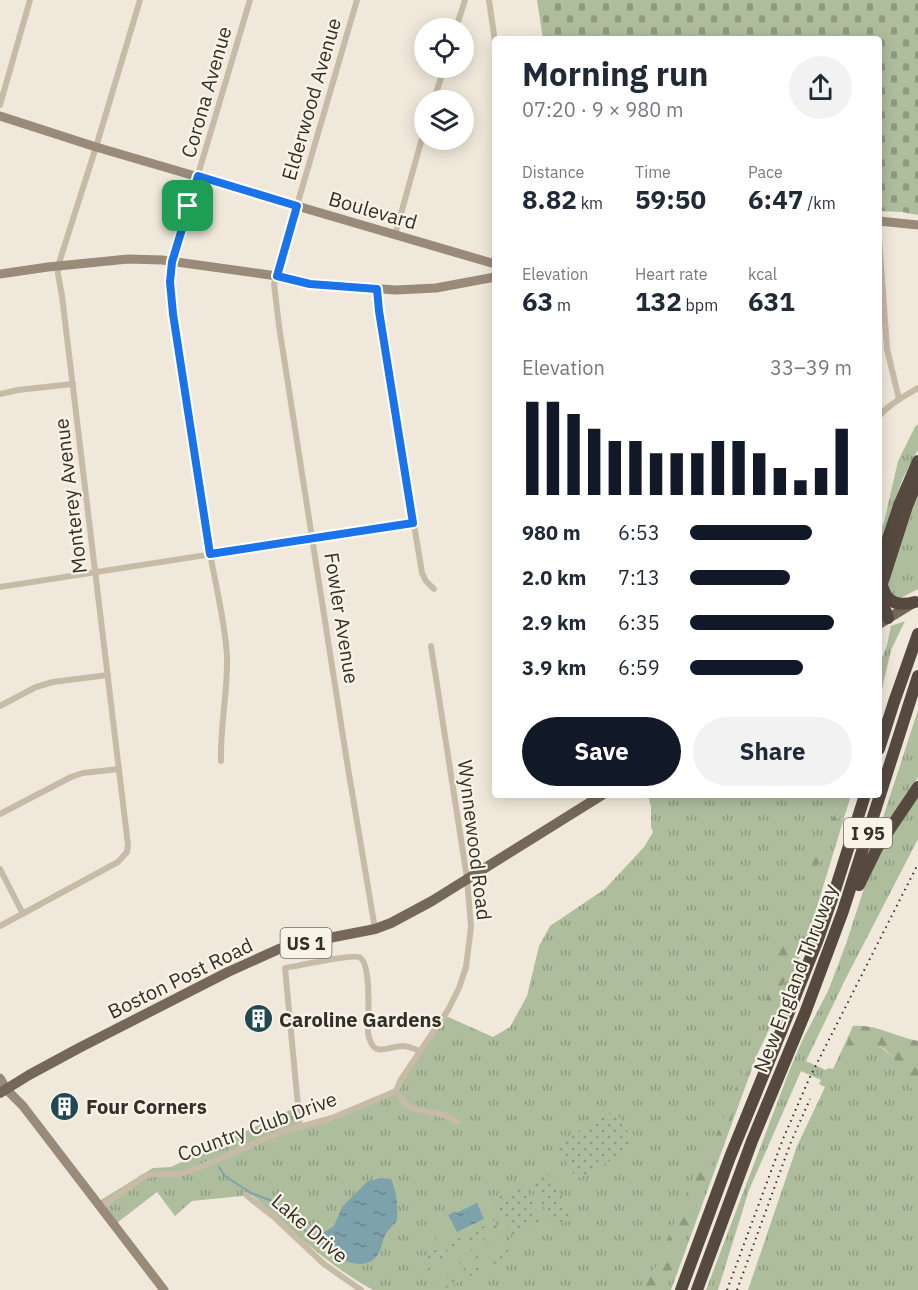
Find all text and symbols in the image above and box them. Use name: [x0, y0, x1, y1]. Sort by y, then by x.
street label: Elderwood Avenue: [275, 15, 347, 183]
map controls: [414, 18, 474, 150]
button: locate: [414, 18, 474, 78]
street label: Corona Avenue: [174, 23, 238, 161]
text: Morning run: [522, 52, 708, 95]
button: share: [789, 56, 852, 119]
button: layers: [414, 90, 474, 150]
text: 07:20 · 9 × 980 m: [522, 96, 683, 123]
text: Distance: [522, 162, 584, 182]
text: Time: [635, 162, 671, 182]
text: Pace: [748, 162, 783, 182]
pin: [162, 180, 213, 231]
text: 8.82: [522, 182, 577, 216]
text: 59:50: [635, 182, 706, 216]
text: 6:47: [748, 182, 803, 216]
street label: Boulevard: [326, 184, 420, 236]
icon: arrive: [171, 189, 204, 222]
text: km: [577, 193, 603, 213]
text: /km: [803, 193, 836, 213]
text: Elevation: [522, 264, 588, 284]
text: Heart rate: [635, 264, 708, 284]
text: kcal: [748, 264, 777, 284]
text: 63: [522, 284, 553, 318]
text: 132: [635, 284, 682, 318]
text: 631: [748, 284, 795, 318]
text: m: [553, 295, 571, 315]
text: bpm: [682, 295, 718, 315]
text: Elevation: [522, 354, 605, 381]
text: 33–39 m: [770, 354, 852, 381]
street label: Monterey Avenue: [47, 417, 93, 575]
text: 980 m: [522, 519, 581, 546]
text: 6:53: [618, 519, 660, 546]
street label: Fowler Avenue: [318, 551, 366, 686]
text: 2.0 km: [522, 564, 586, 591]
text: 7:13: [618, 564, 660, 591]
text: 2.9 km: [522, 609, 586, 636]
text: 6:35: [618, 609, 660, 636]
text: 3.9 km: [522, 654, 586, 681]
text: 6:59: [618, 654, 660, 681]
button: Save: [522, 717, 681, 786]
button: Share: [693, 717, 852, 786]
street label: Wynnewood Road: [452, 758, 498, 922]
road number: I 95: [844, 818, 892, 848]
street label: New England Thruway: [747, 880, 843, 1076]
road number: US 1: [280, 928, 332, 958]
street label: Boston Post Road: [103, 931, 257, 1025]
building icon: Caroline Gardens: [242, 1003, 274, 1035]
place label: Caroline Gardens: [279, 1006, 441, 1033]
street label: Country Club Drive: [174, 1085, 340, 1167]
building icon: Four Corners: [49, 1090, 81, 1122]
place label: Four Corners: [86, 1093, 207, 1120]
street label: Lake Drive: [266, 1187, 354, 1269]

